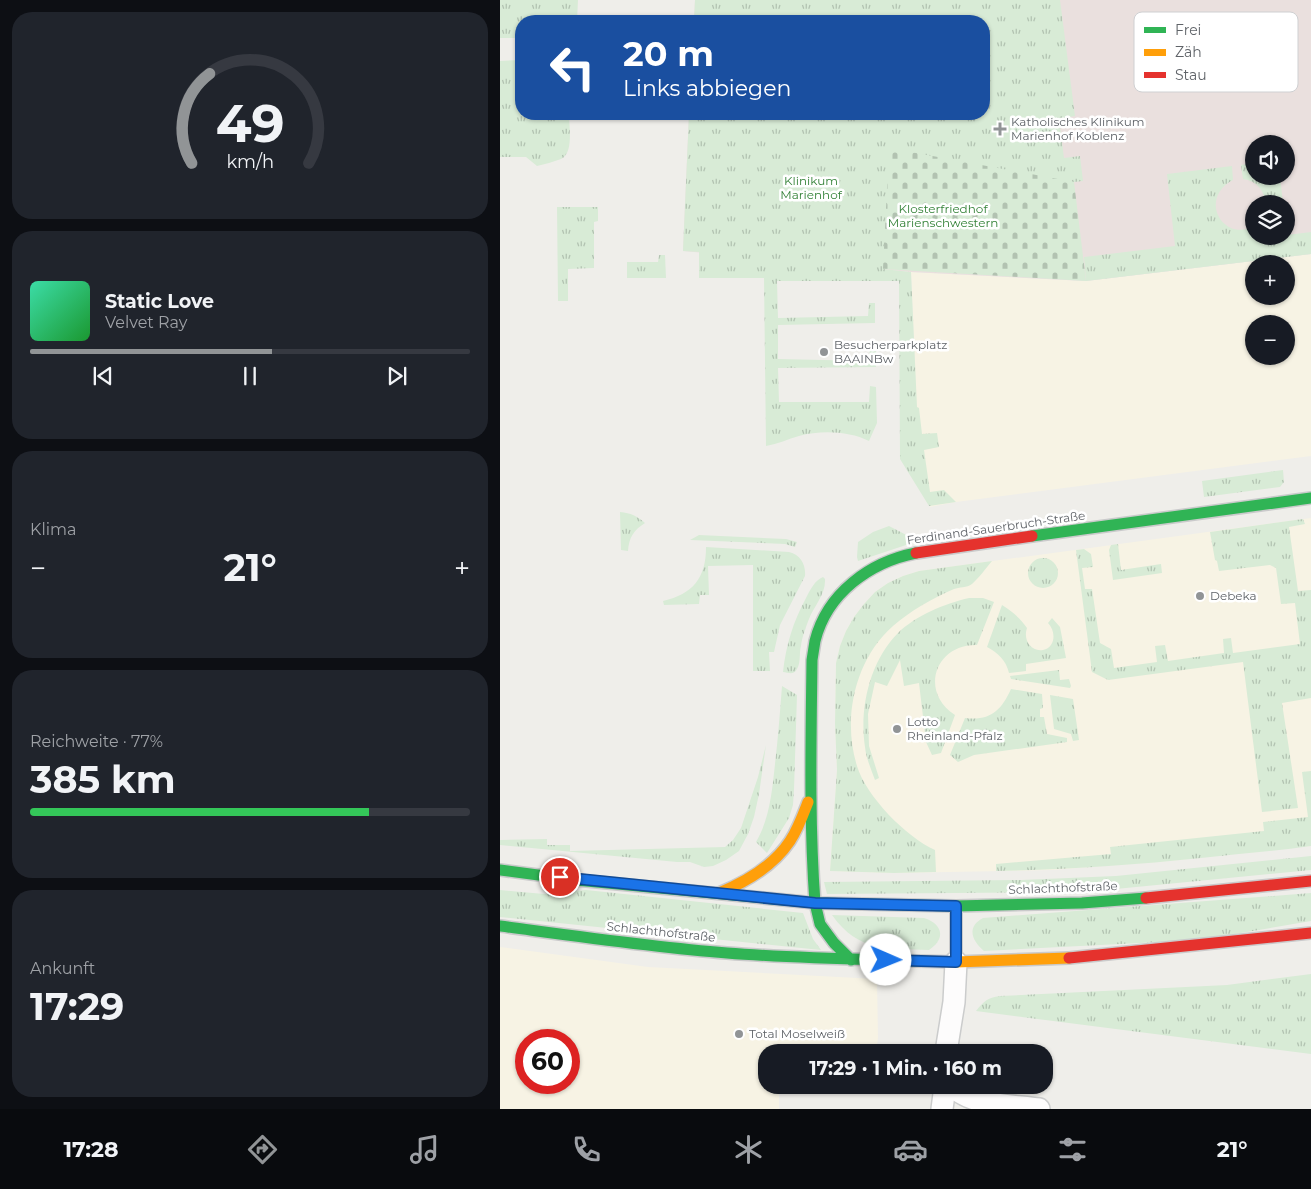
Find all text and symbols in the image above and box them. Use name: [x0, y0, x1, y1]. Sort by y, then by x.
legend: [1134, 12, 1298, 92]
text: Frei: [1175, 21, 1201, 39]
text: 20 m: [623, 32, 714, 75]
icon: left: [540, 35, 605, 100]
text: Zäh: [1175, 43, 1202, 61]
text: Stau: [1175, 66, 1207, 84]
text: Links abbiegen: [623, 75, 791, 102]
text: 49: [216, 92, 284, 155]
place label: Katholisches Klinikum Marienhof Koblenz: [1011, 114, 1144, 143]
marker: Katholisches Klinikum Marienhof Koblenz: [993, 122, 1007, 136]
map controls: [1245, 135, 1295, 365]
button: sound: [1245, 135, 1295, 185]
text: km/h: [226, 151, 274, 172]
park label: Klinikum Marienhof: [780, 173, 843, 202]
button: layers: [1245, 195, 1295, 245]
park label: Klosterfriedhof Marienschwestern: [888, 201, 998, 230]
button: +: [1245, 255, 1295, 305]
text: Static Love: [105, 290, 214, 313]
text: Velvet Ray: [105, 313, 187, 332]
button: −: [1245, 315, 1295, 365]
place label: Besucherparkplatz BAAINBw: [834, 337, 947, 366]
marker: Besucherparkplatz BAAINBw: [818, 346, 830, 358]
icon: previous: [89, 362, 117, 390]
icon: pause: [236, 362, 264, 390]
icon: next: [383, 362, 411, 390]
street label: Ferdinand-Sauerbruch-Straße: [906, 508, 1086, 547]
text: Klima: [30, 520, 76, 539]
text: 21°: [223, 544, 277, 591]
text: −: [30, 551, 46, 585]
text: +: [454, 551, 470, 585]
place label: Debeka: [1210, 588, 1257, 603]
marker: Debeka: [1194, 590, 1206, 602]
place label: Lotto Rheinland-Pfalz: [907, 714, 1003, 743]
marker: Lotto Rheinland-Pfalz: [891, 723, 903, 735]
text: Reichweite · 77%: [30, 732, 163, 751]
text: 385 km: [30, 756, 176, 803]
pin: [539, 856, 581, 898]
icon: arrive: [546, 863, 574, 891]
street label: Schlachthofstraße: [1008, 878, 1118, 897]
street label: Schlachthofstraße: [606, 918, 716, 945]
position arrow: [859, 933, 911, 985]
text: Ankunft: [30, 959, 95, 978]
text: 17:29: [30, 983, 124, 1030]
place label: Total Moselweiß: [749, 1026, 845, 1041]
marker: Total Moselweiß: [733, 1028, 745, 1040]
speed limit sign: 60: [515, 1029, 580, 1094]
text: 17:29 · 1 Min. · 160 m: [809, 1057, 1002, 1080]
icon: directions: [245, 1132, 280, 1167]
icon: music: [407, 1132, 442, 1167]
icon: phone: [569, 1132, 604, 1167]
icon: climate: [731, 1132, 766, 1167]
icon: car: [893, 1132, 928, 1167]
icon: filters: [1055, 1132, 1090, 1167]
text: 17:28: [63, 1136, 119, 1163]
text: 21°: [1217, 1136, 1247, 1163]

